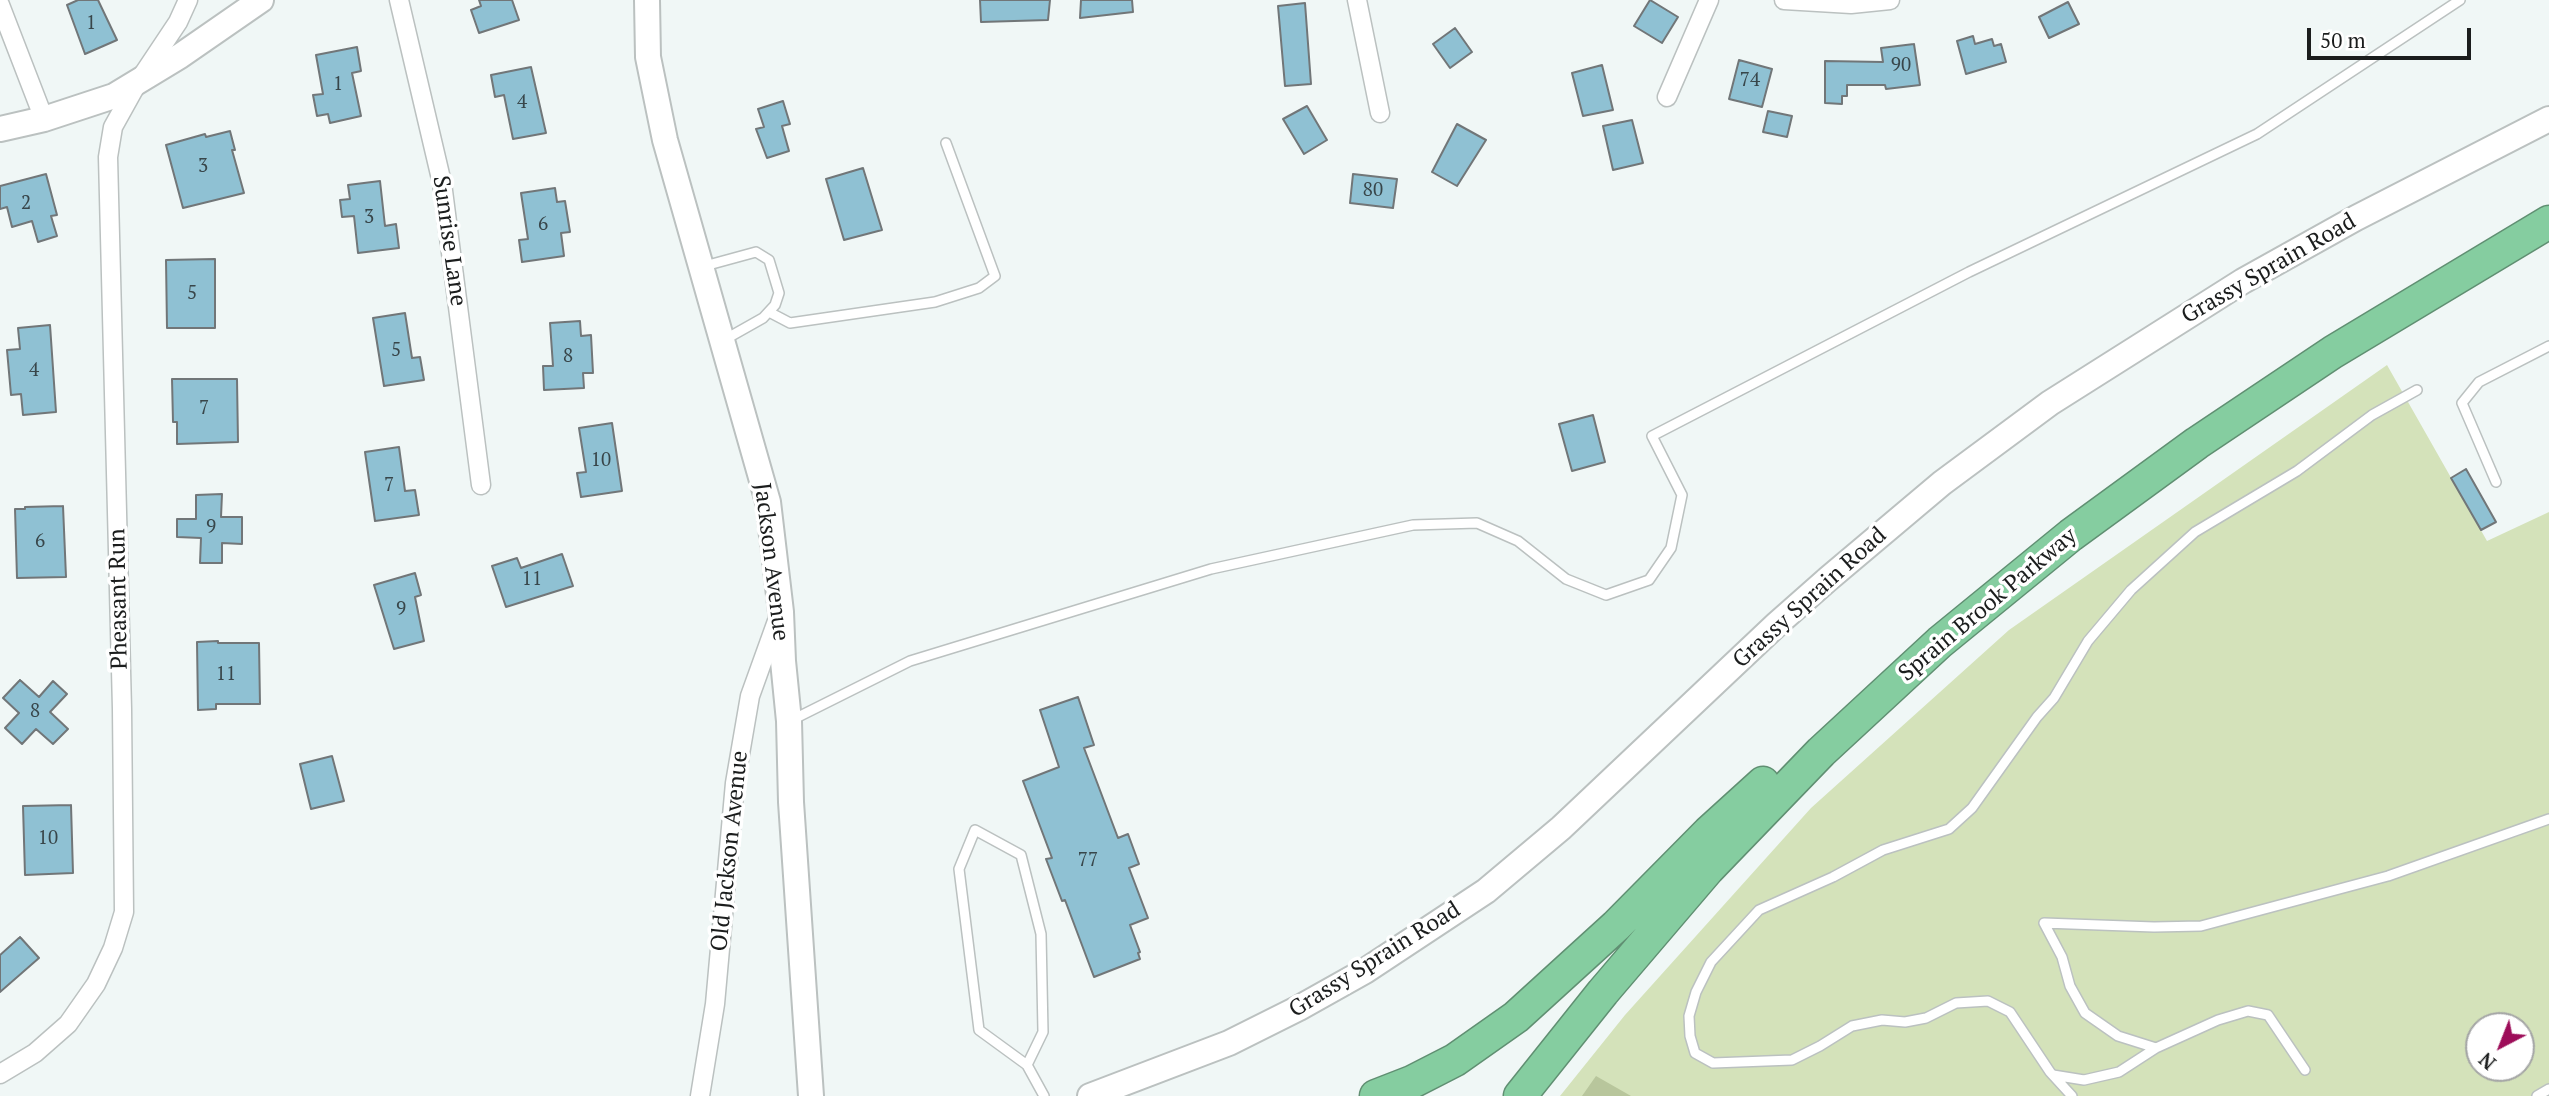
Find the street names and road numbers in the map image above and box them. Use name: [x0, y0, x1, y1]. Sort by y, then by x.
street label: Sunrise Lane: [426, 174, 472, 308]
street label: Grassy Sprain Road: [2177, 208, 2361, 330]
street label: Jackson Avenue: [748, 481, 794, 643]
street label: Grassy Sprain Road: [1728, 522, 1892, 674]
street label: Sprain Brook Parkway: [1893, 523, 2083, 687]
street label: Pheasant Run: [104, 528, 134, 670]
street label: Old Jackson Avenue: [706, 749, 754, 953]
street label: Grassy Sprain Road: [1284, 896, 1466, 1024]

